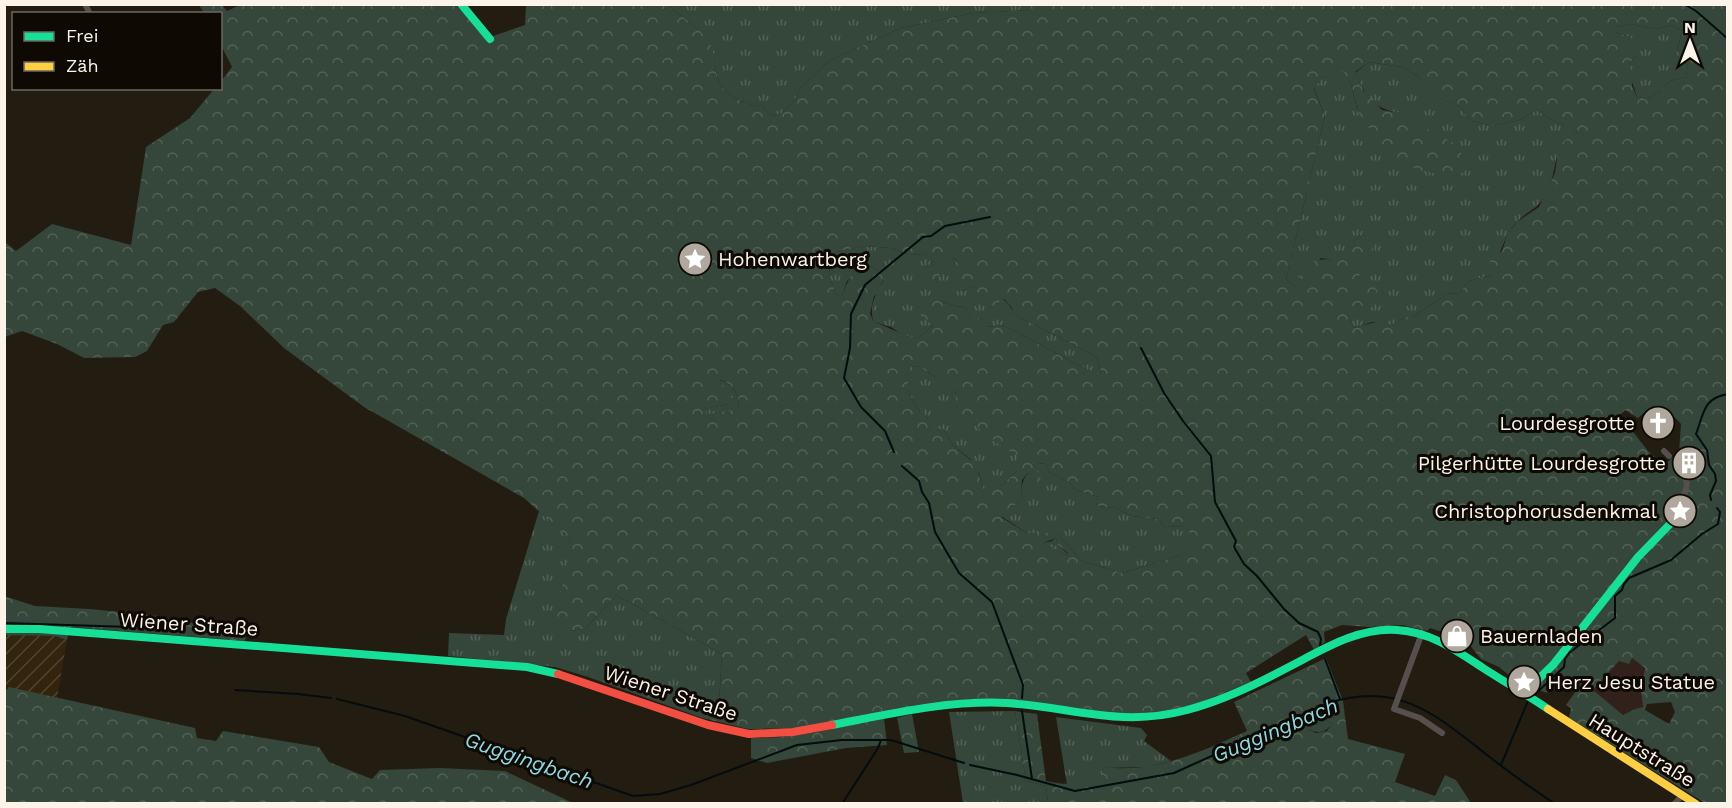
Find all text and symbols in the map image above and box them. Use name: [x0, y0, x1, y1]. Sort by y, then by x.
legend: [12, 12, 222, 90]
north arrow: [1660, 12, 1720, 72]
text: N: [1684, 18, 1696, 37]
text: Frei: [66, 25, 98, 46]
text: Zäh: [66, 55, 99, 76]
place icon: Hohenwartberg: [677, 241, 713, 277]
place label: Hohenwartberg: [718, 247, 867, 271]
church icon: Lourdesgrotte: [1640, 405, 1676, 441]
place label: Lourdesgrotte: [1499, 411, 1635, 435]
building icon: Pilgerhütte Lourdesgrotte: [1671, 445, 1707, 481]
place label: Pilgerhütte Lourdesgrotte: [1418, 451, 1666, 475]
place icon: Christophorusdenkmal: [1662, 493, 1698, 529]
place label: Christophorusdenkmal: [1434, 499, 1657, 523]
street label: Wiener Straße: [119, 607, 259, 641]
shop icon: Bauernladen: [1439, 618, 1475, 654]
place label: Bauernladen: [1480, 624, 1603, 648]
street label: Wiener Straße: [601, 660, 741, 726]
place icon: Herz Jesu Statue: [1506, 664, 1542, 700]
place label: Herz Jesu Statue: [1547, 670, 1715, 694]
water label: Guggingbach: [1209, 692, 1341, 768]
street label: Hauptstraße: [1584, 708, 1700, 792]
water label: Guggingbach: [462, 726, 596, 794]

